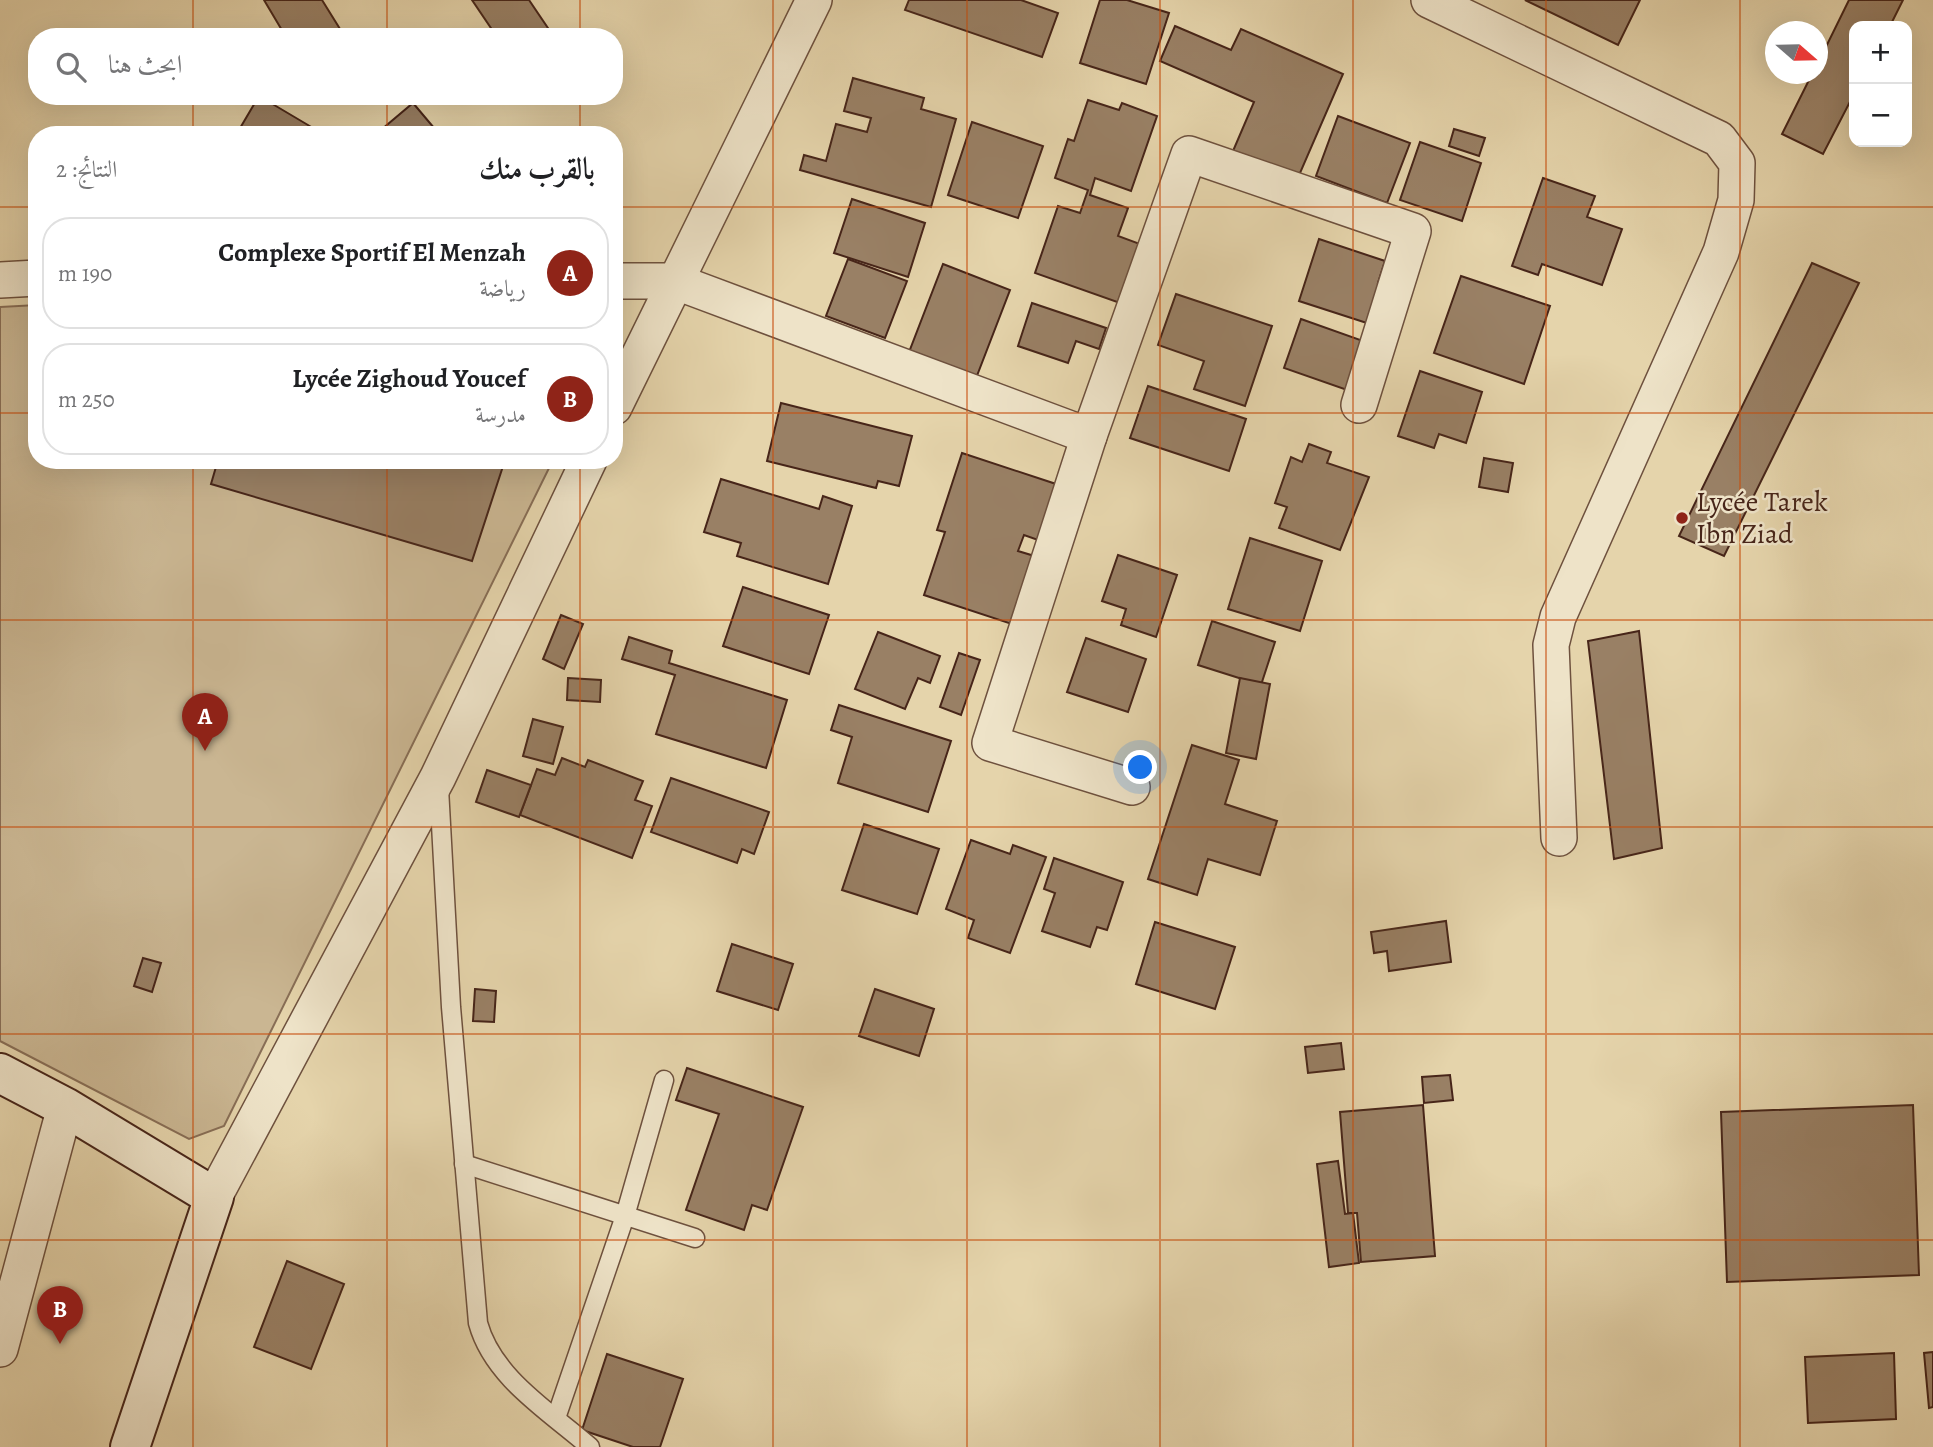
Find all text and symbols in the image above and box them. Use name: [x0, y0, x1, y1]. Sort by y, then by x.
north arrow: [1765, 21, 1828, 84]
map controls: [1849, 21, 1912, 147]
button: +: [1849, 21, 1912, 84]
search box: [28, 28, 623, 105]
text: ابحث هنا: [108, 47, 183, 82]
icon: search: [52, 48, 90, 86]
button: −: [1849, 84, 1912, 147]
text: بالقرب منك: [479, 149, 595, 189]
text: النتائج: 2: [56, 154, 117, 185]
text: Complexe Sportif El Menzah: [218, 235, 526, 270]
text: 190 m: [58, 258, 112, 289]
text: A: [563, 258, 577, 289]
text: رياضة: [480, 273, 526, 304]
text: Lycée Zighoud Youcef: [292, 361, 526, 396]
text: 250 m: [58, 384, 115, 415]
text: B: [563, 384, 577, 415]
text: مدرسة: [475, 399, 526, 430]
place label: Lycée Tarek Ibn Ziad: [1696, 483, 1828, 553]
marker: Lycée Tarek Ibn Ziad: [1674, 510, 1690, 526]
pin: A: [182, 693, 228, 751]
your location: [1123, 750, 1157, 784]
pin: B: [37, 1286, 83, 1344]

